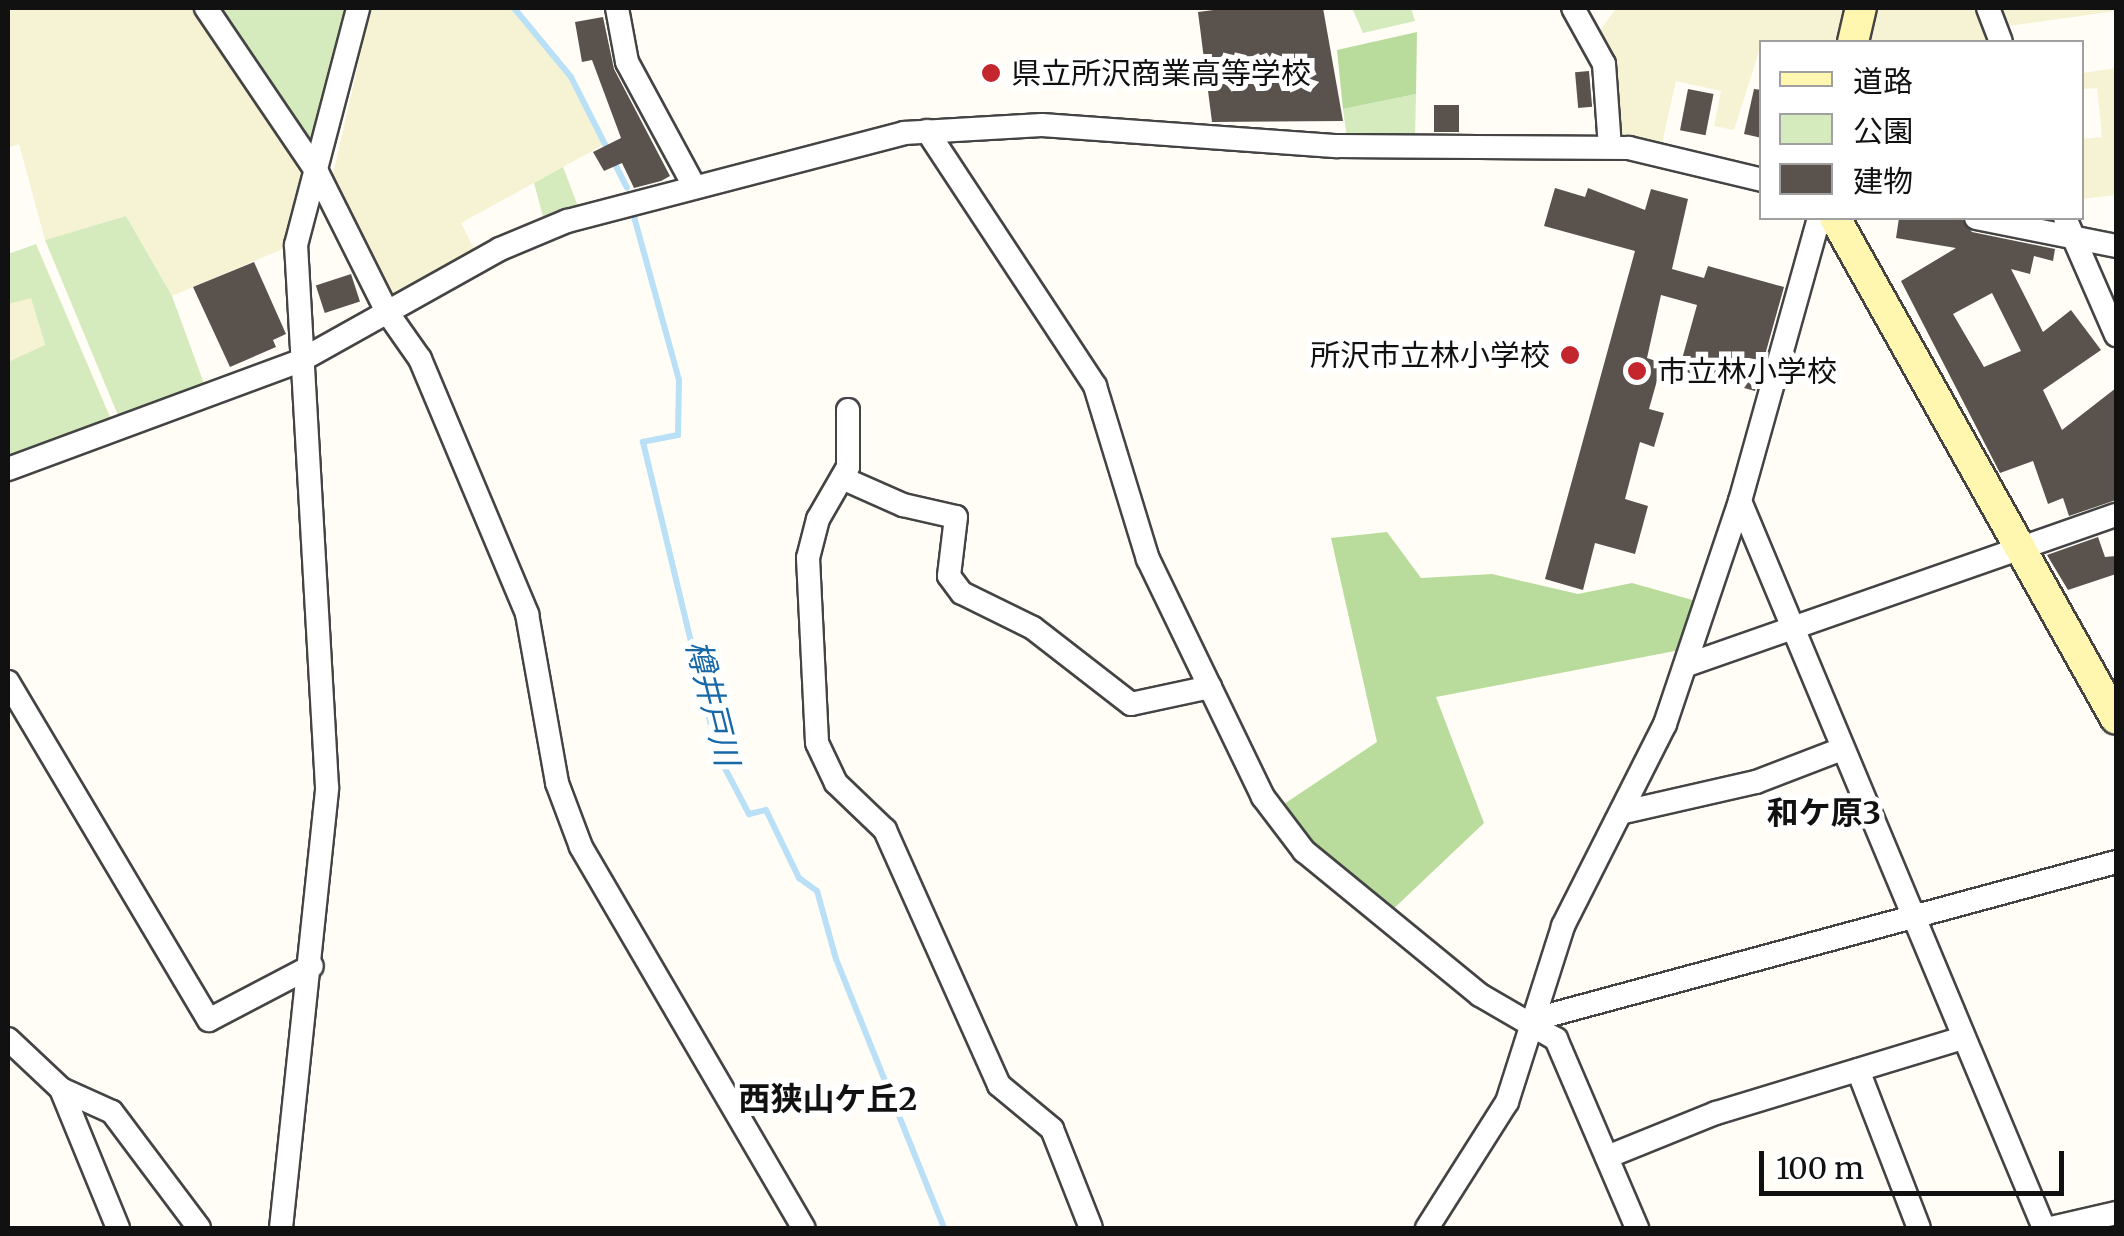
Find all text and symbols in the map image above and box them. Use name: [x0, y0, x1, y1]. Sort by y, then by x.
legend: [1759, 40, 2084, 220]
place label: 県立所沢商業高等学校: [1011, 55, 1311, 91]
marker: 県立所沢商業高等学校: [980, 62, 1002, 84]
text: 道路: [1853, 62, 1913, 100]
text: 公園: [1853, 112, 1913, 150]
text: 建物: [1853, 162, 1913, 200]
place label: 所沢市立林小学校: [1310, 337, 1550, 373]
marker: 所沢市立林小学校: [1559, 344, 1581, 366]
place label: 市立林小学校: [1657, 353, 1837, 389]
marker: 市立林小学校: [1626, 360, 1648, 382]
water label: 樽井戸川: [678, 636, 746, 770]
district label: 和ケ原3: [1767, 794, 1881, 832]
district label: 西狭山ケ丘2: [739, 1080, 917, 1118]
scale bar: [1764, 1131, 2069, 1193]
text: 100 m: [1776, 1149, 1864, 1187]

